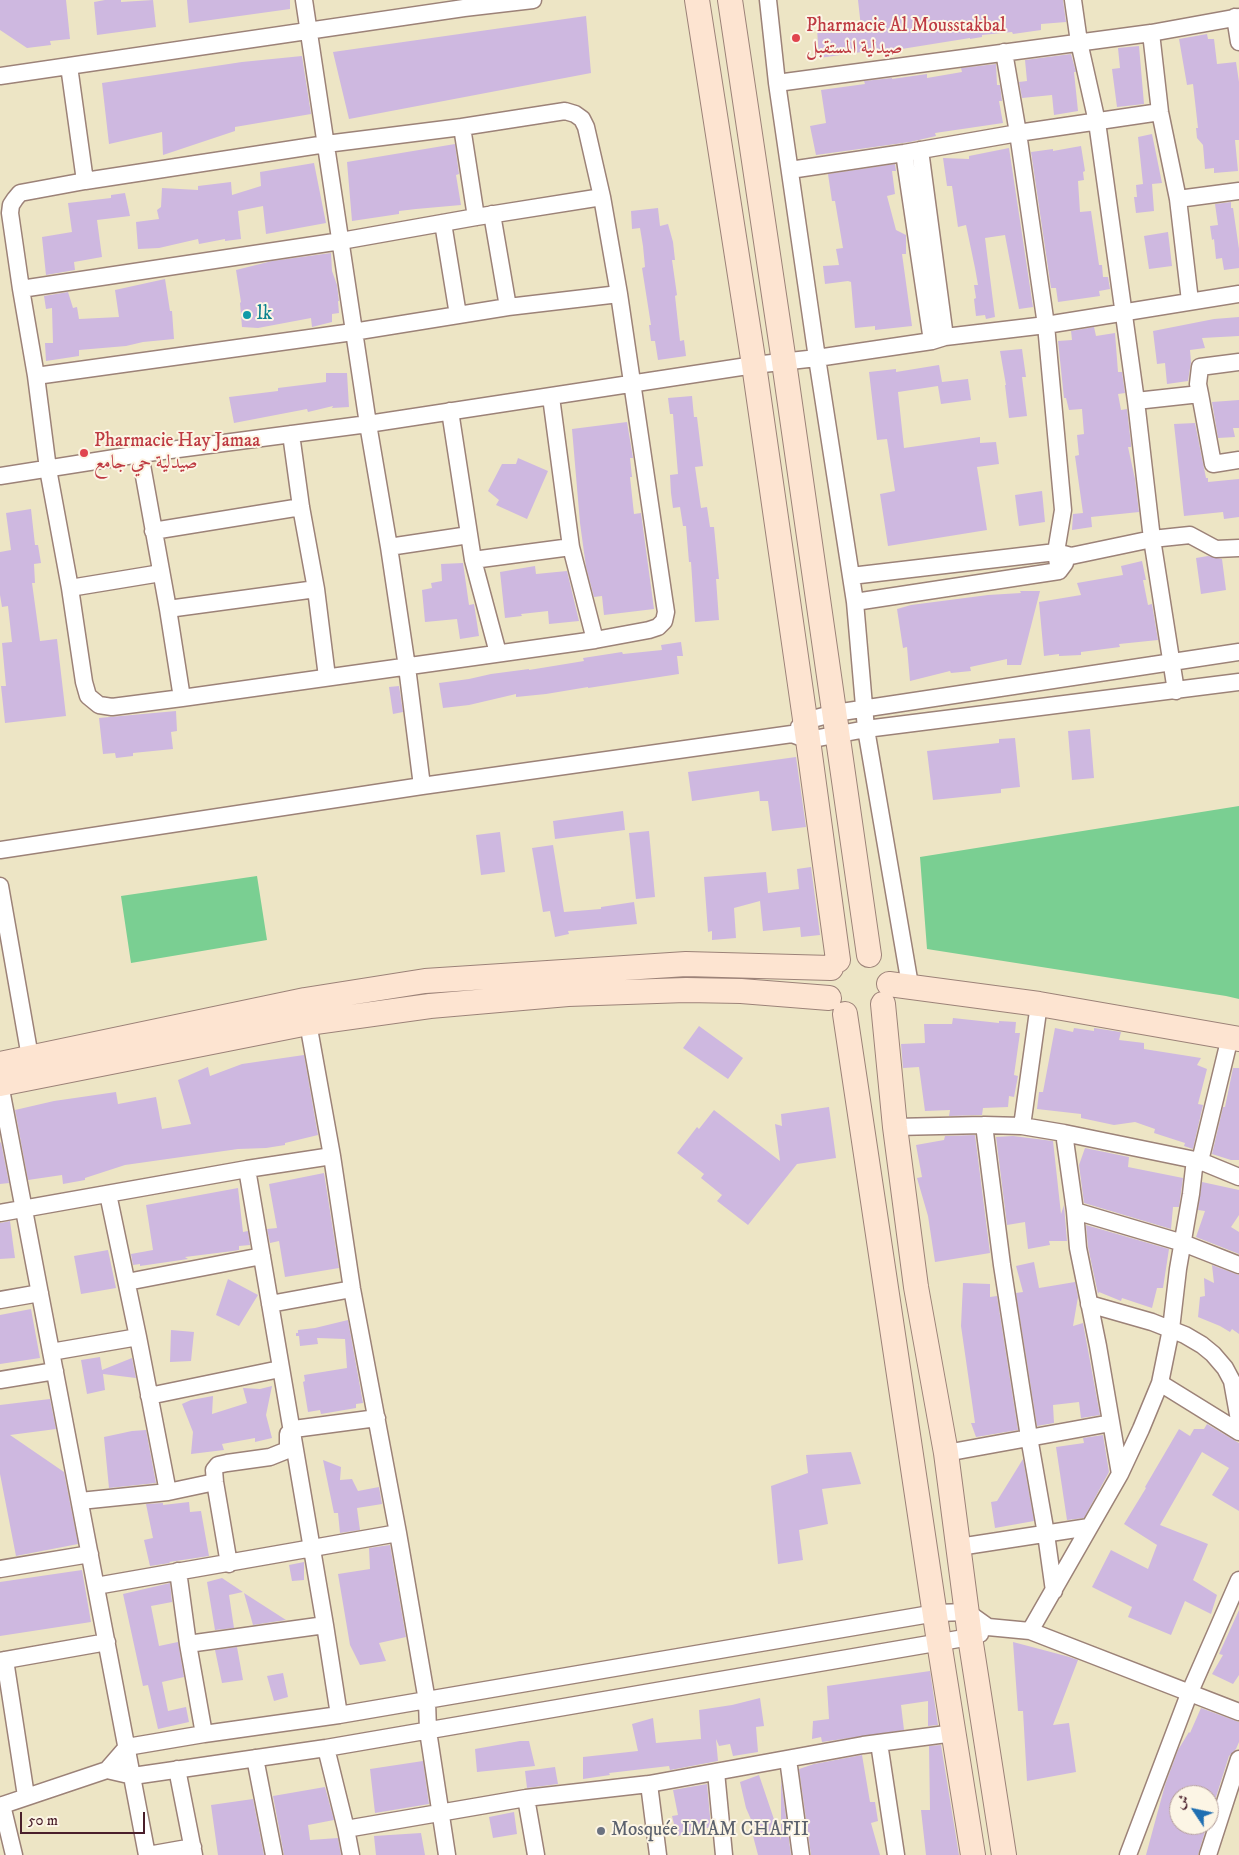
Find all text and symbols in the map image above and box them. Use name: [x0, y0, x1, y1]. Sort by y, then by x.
place label: Pharmacie Al Mousstakbal صيدلية المستقبل: [806, 16, 1006, 60]
marker: Pharmacie Al Mousstakbal صيدلية المستقبل: [790, 32, 802, 44]
place label: lk: [257, 304, 272, 326]
marker: lk: [241, 309, 253, 321]
place label: Pharmacie Hay Jamaa صيدلية حي جامع: [94, 431, 260, 475]
marker: Pharmacie Hay Jamaa صيدلية حي جامع: [78, 447, 90, 459]
north arrow: [1169, 1785, 1219, 1835]
text: ش: [1171, 1791, 1194, 1813]
scale bar: [22, 1802, 148, 1834]
text: 50 m: [28, 1811, 58, 1830]
place label: Mosquée IMAM CHAFII: [611, 1820, 809, 1842]
marker: Mosquée IMAM CHAFII: [595, 1825, 607, 1837]

